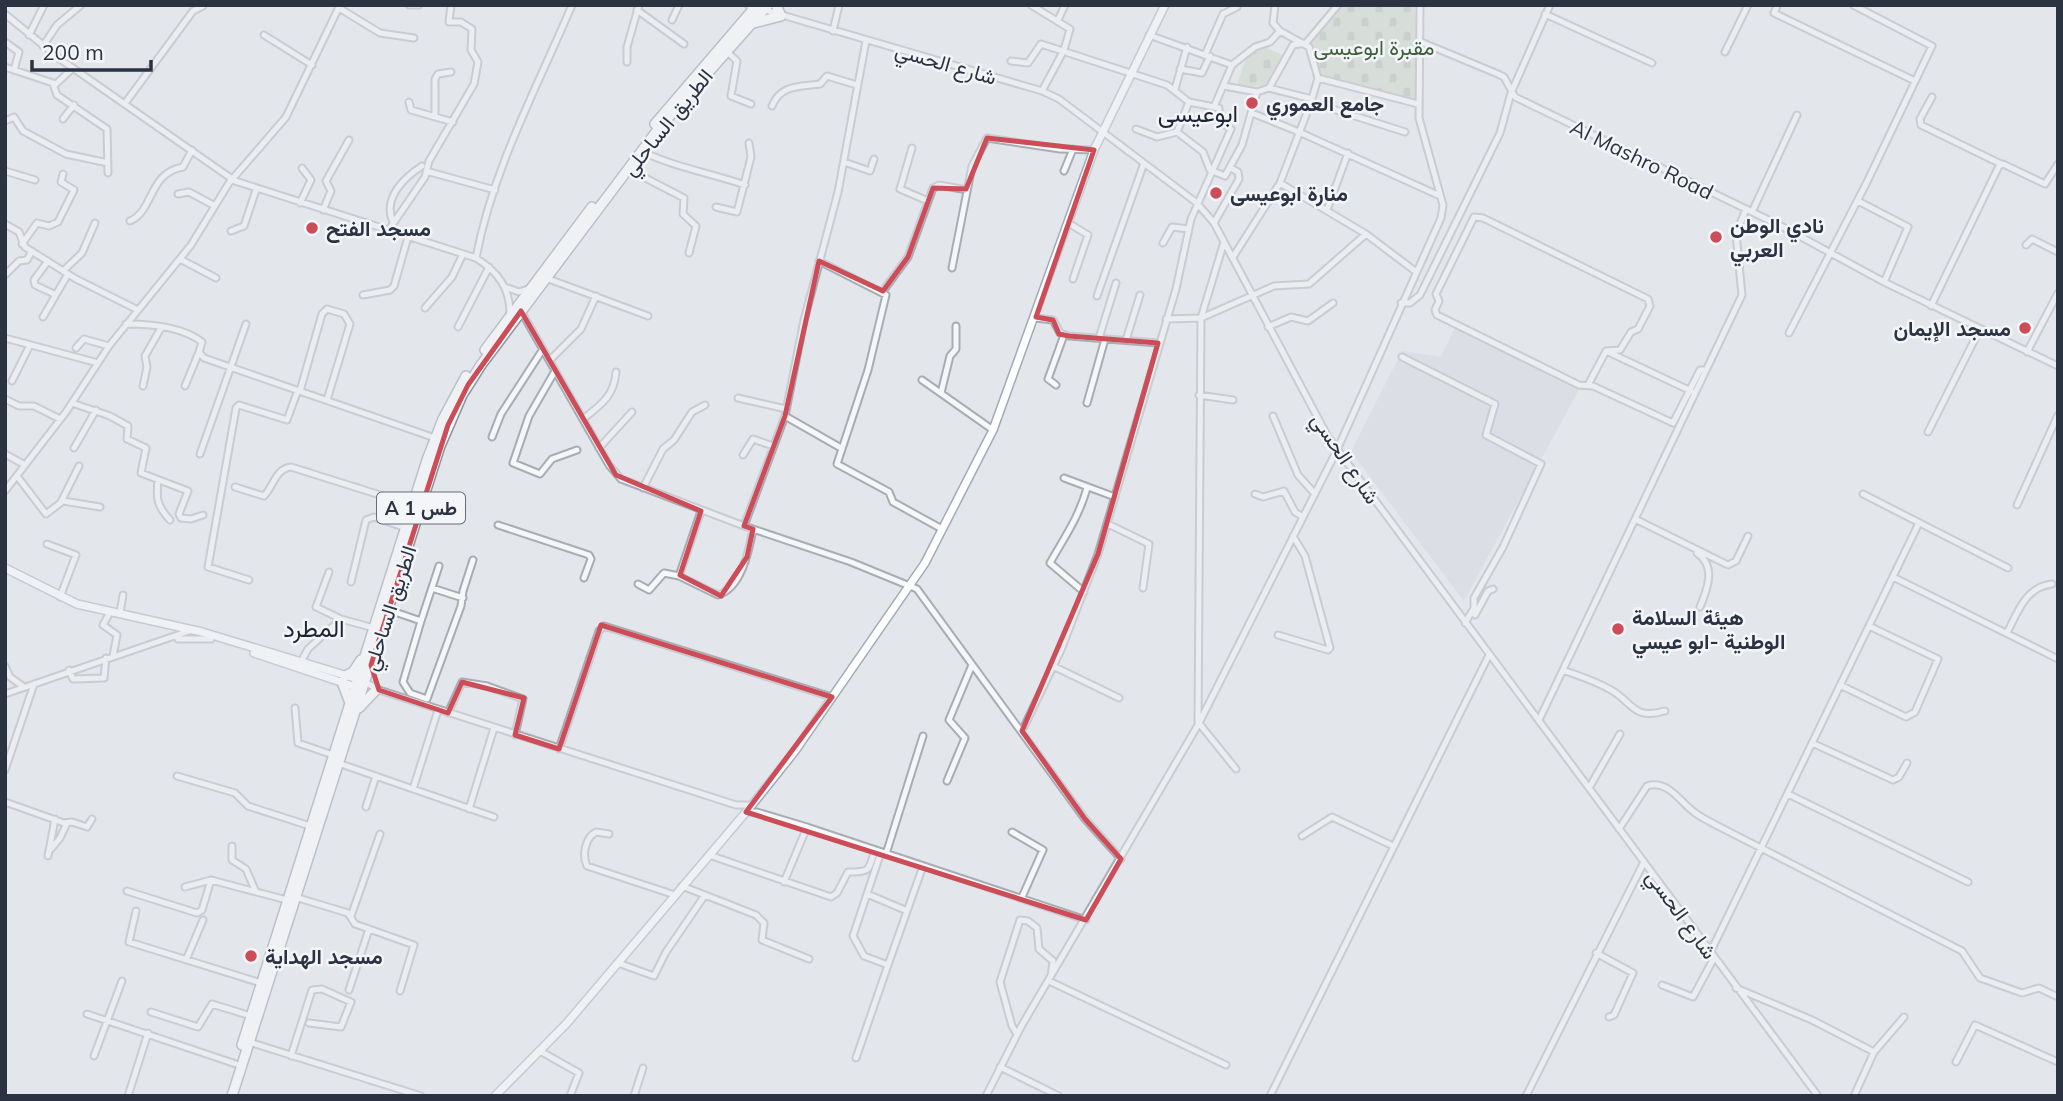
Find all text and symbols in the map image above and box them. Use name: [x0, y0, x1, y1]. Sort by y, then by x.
scale bar: [32, 28, 150, 72]
park label: مقبرة ابوعيسى: [1314, 34, 1435, 61]
street label: شارع الحسي: [891, 36, 1000, 95]
text: 200 m: [42, 39, 104, 65]
street label: الطريق الساحلي: [616, 63, 722, 184]
place label: جامع العموري: [1266, 90, 1384, 121]
marker: جامع العموري: [1244, 95, 1260, 111]
district label: ابوعيسى: [1158, 98, 1238, 129]
street label: Al Mashro Road: [1566, 113, 1718, 205]
place label: منارة ابوعيسى: [1230, 180, 1348, 207]
marker: منارة ابوعيسى: [1208, 185, 1224, 201]
place label: نادي الوطن العربي: [1730, 212, 1824, 267]
place label: مسجد الفتح: [326, 215, 431, 243]
marker: مسجد الفتح: [304, 220, 320, 236]
marker: نادي الوطن العربي: [1708, 229, 1724, 245]
place label: مسجد الإيمان: [1893, 315, 2011, 343]
marker: مسجد الإيمان: [2017, 320, 2033, 336]
street label: شارع الحسي: [1302, 407, 1386, 511]
road number: A 1 طس: [377, 492, 465, 524]
street label: الطريق الساحلي: [357, 542, 426, 675]
place label: هيئة السلامة الوطنية -ابو عيسي: [1632, 604, 1785, 659]
district label: المطرد: [283, 613, 345, 644]
marker: هيئة السلامة الوطنية -ابو عيسي: [1610, 621, 1626, 637]
street label: شارع الحسي: [1637, 864, 1723, 967]
place label: مسجد الهداية: [265, 943, 383, 970]
marker: مسجد الهداية: [243, 948, 259, 964]

